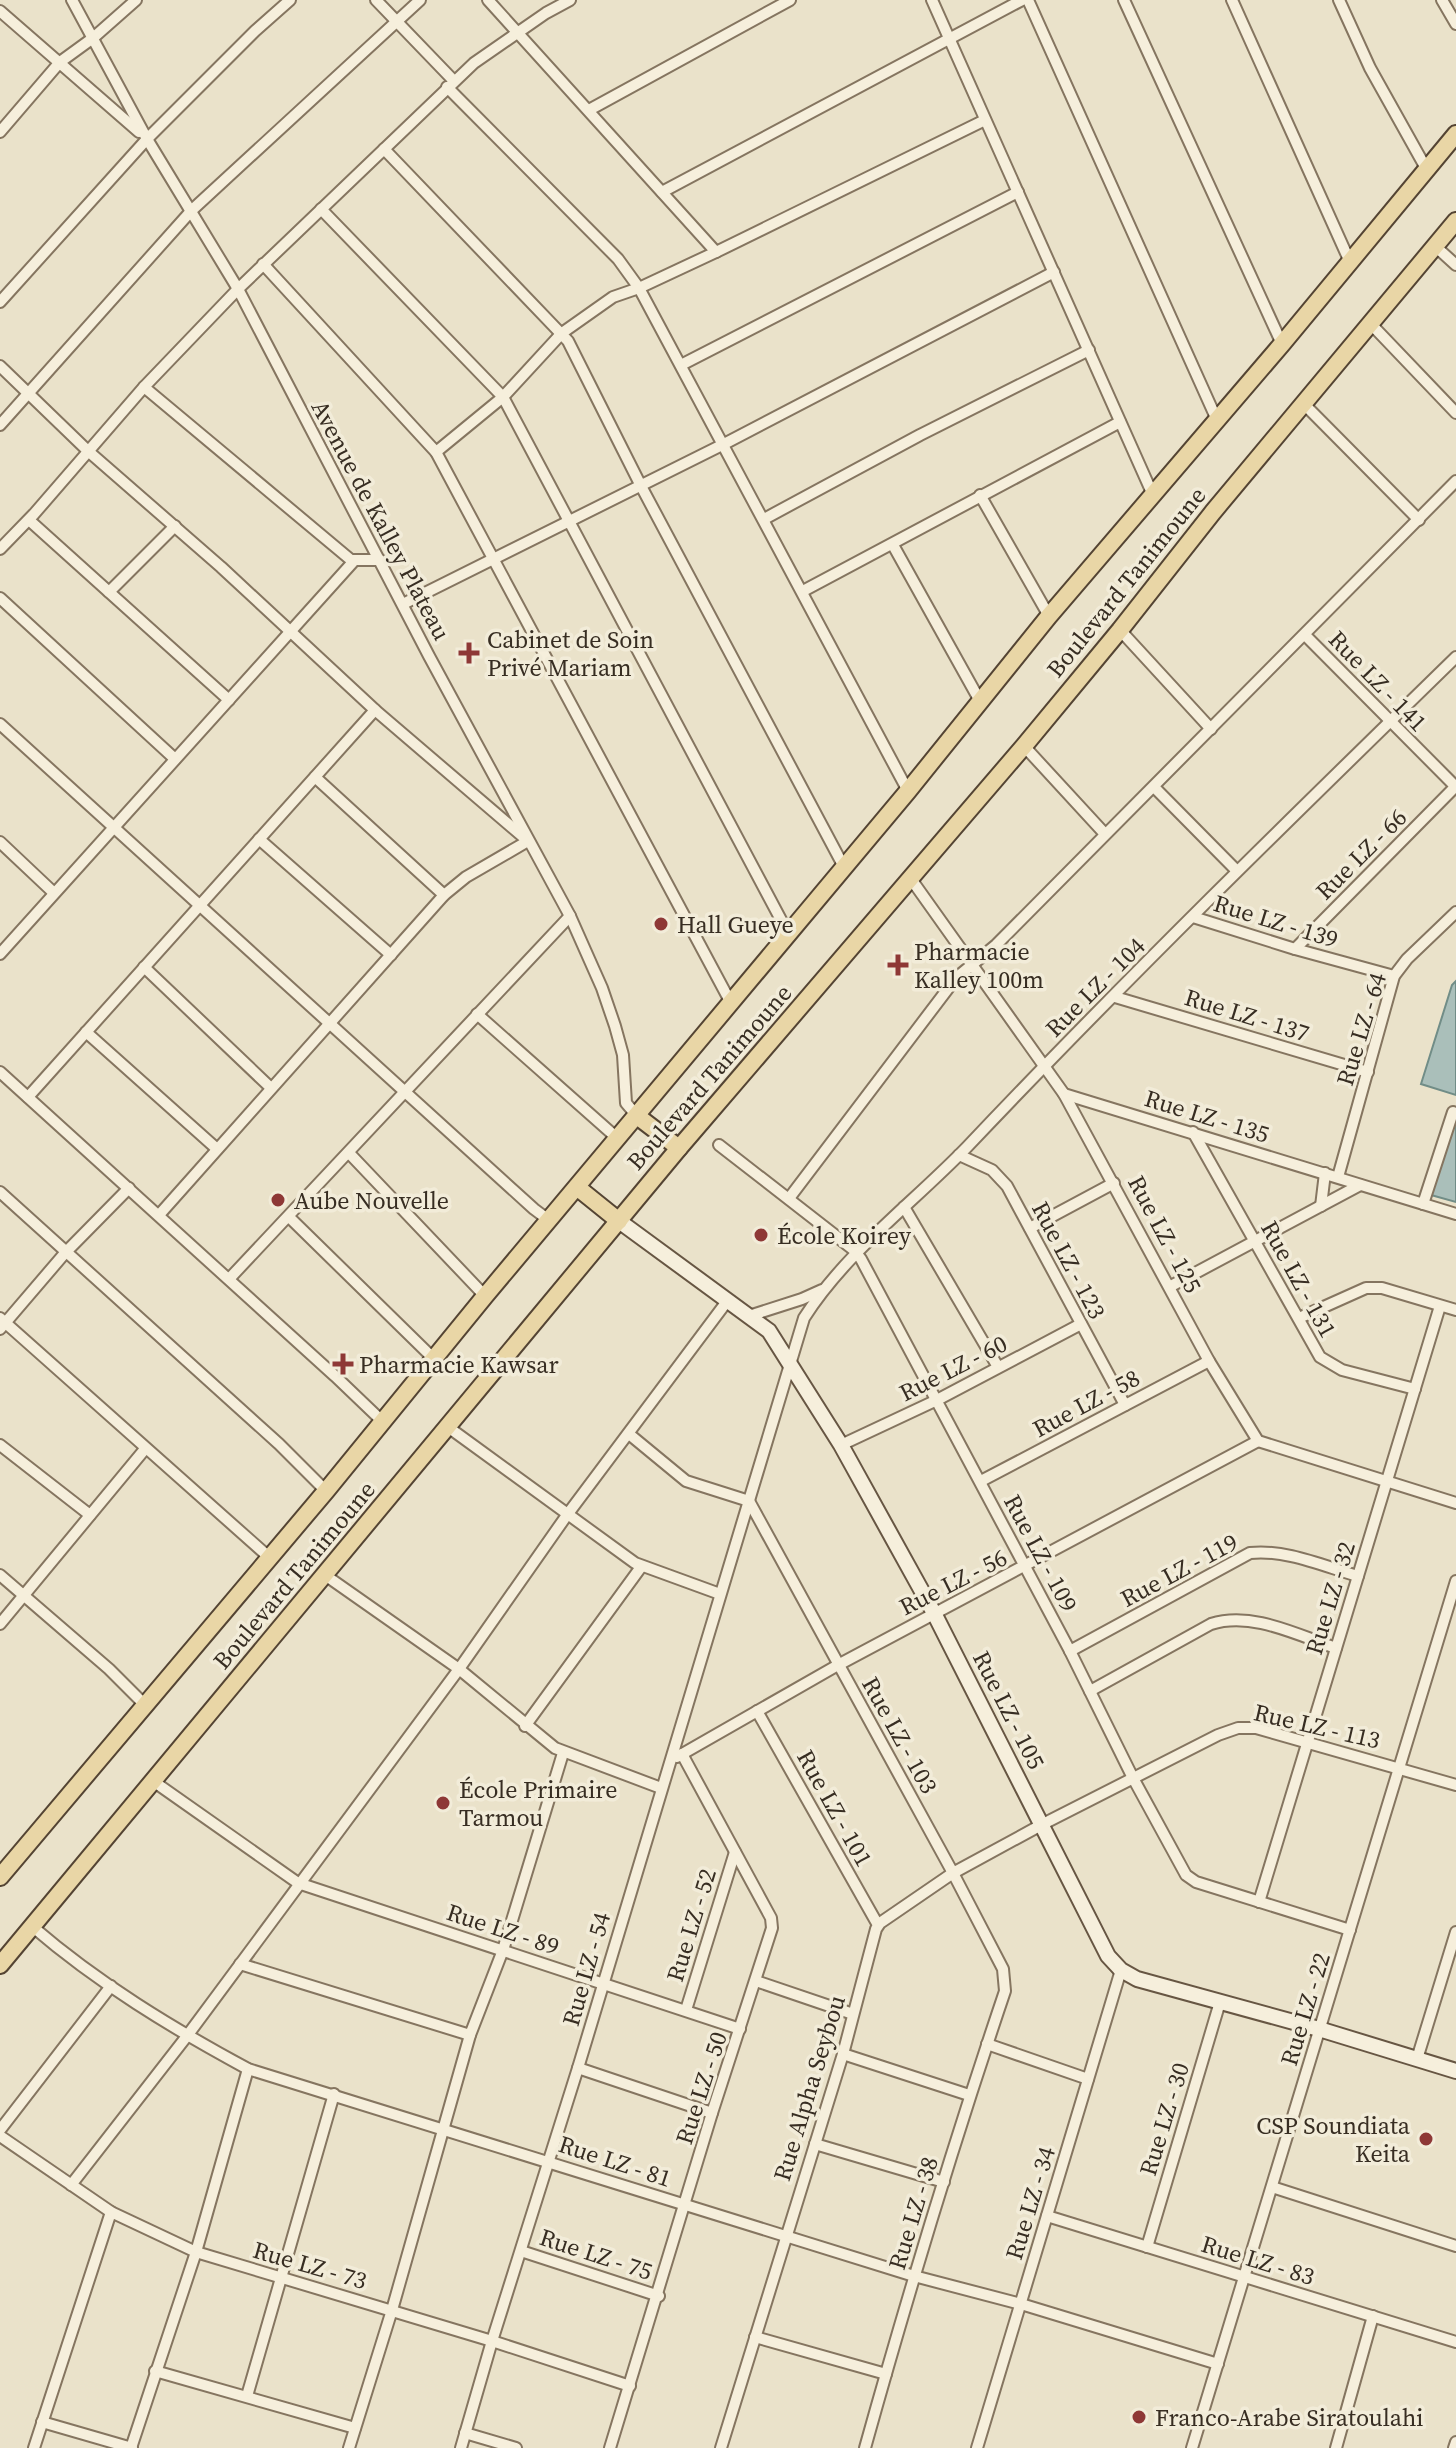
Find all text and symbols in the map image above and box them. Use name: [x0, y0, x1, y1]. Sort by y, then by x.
street label: Avenue de Kalley Plateau: [304, 394, 458, 646]
street label: Boulevard Tanimoune: [1039, 480, 1213, 684]
place label: Cabinet de Soin Privé Mariam: [487, 623, 654, 684]
street label: Rue LZ - 141: [1321, 623, 1435, 739]
marker: Cabinet de Soin Privé Mariam: [458, 642, 480, 664]
street label: Rue LZ - 66: [1308, 801, 1414, 907]
street label: Rue LZ - 139: [1210, 886, 1342, 956]
place label: Hall Gueye: [677, 908, 794, 941]
marker: Hall Gueye: [652, 915, 670, 933]
street label: Rue LZ - 104: [1038, 930, 1152, 1044]
place label: Pharmacie Kalley 100m: [914, 935, 1044, 996]
marker: Pharmacie Kalley 100m: [889, 956, 907, 974]
street label: Rue LZ - 64: [1328, 968, 1394, 1090]
street label: Boulevard Tanimoune: [619, 977, 799, 1177]
street label: Rue LZ - 137: [1181, 980, 1313, 1050]
street label: Rue LZ - 135: [1141, 1081, 1273, 1151]
street label: Rue LZ - 125: [1120, 1169, 1210, 1299]
place label: Aube Nouvelle: [294, 1184, 449, 1217]
marker: Aube Nouvelle: [269, 1191, 287, 1209]
street label: Rue LZ - 123: [1024, 1195, 1114, 1325]
street label: Rue LZ - 131: [1253, 1215, 1345, 1343]
place label: École Koirey: [777, 1219, 912, 1252]
marker: École Koirey: [752, 1226, 770, 1244]
street label: Rue LZ - 60: [894, 1327, 1012, 1409]
place label: Pharmacie Kawsar: [359, 1348, 559, 1381]
marker: Pharmacie Kawsar: [334, 1355, 352, 1373]
street label: Rue LZ - 58: [1027, 1361, 1145, 1445]
street label: Boulevard Tanimoune: [205, 1474, 383, 1676]
street label: Rue LZ - 109: [996, 1488, 1086, 1618]
street label: Rue LZ - 119: [1114, 1525, 1244, 1615]
street label: Rue LZ - 32: [1297, 1537, 1363, 1659]
street label: Rue LZ - 56: [894, 1541, 1012, 1623]
street label: Rue LZ - 105: [965, 1645, 1053, 1775]
street label: Rue LZ - 103: [854, 1671, 946, 1799]
street label: Rue LZ - 113: [1251, 1695, 1383, 1757]
street label: Rue LZ - 101: [789, 1744, 881, 1872]
place label: École Primaire Tarmou: [459, 1773, 617, 1834]
marker: École Primaire Tarmou: [434, 1794, 452, 1812]
street label: Rue LZ - 52: [658, 1864, 724, 1986]
street label: Rue LZ - 89: [442, 1895, 564, 1963]
street label: Rue LZ - 54: [554, 1908, 618, 2030]
street label: Rue LZ - 22: [1272, 1948, 1338, 2070]
street label: Rue Alpha Seybou: [765, 1991, 853, 2185]
street label: Rue LZ - 50: [667, 2027, 735, 2149]
street label: Rue LZ - 30: [1131, 2058, 1197, 2180]
place label: CSP Soundiata Keita: [1256, 2109, 1411, 2170]
street label: Rue LZ - 81: [554, 2127, 676, 2195]
marker: CSP Soundiata Keita: [1417, 2130, 1435, 2148]
street label: Rue LZ - 34: [997, 2142, 1063, 2264]
street label: Rue LZ - 38: [880, 2152, 946, 2274]
street label: Rue LZ - 75: [535, 2220, 657, 2288]
street label: Rue LZ - 83: [1197, 2227, 1319, 2293]
street label: Rue LZ - 73: [249, 2233, 371, 2297]
place label: Franco-Arabe Siratoulahi: [1155, 2401, 1424, 2434]
marker: Franco-Arabe Siratoulahi: [1130, 2408, 1148, 2426]

